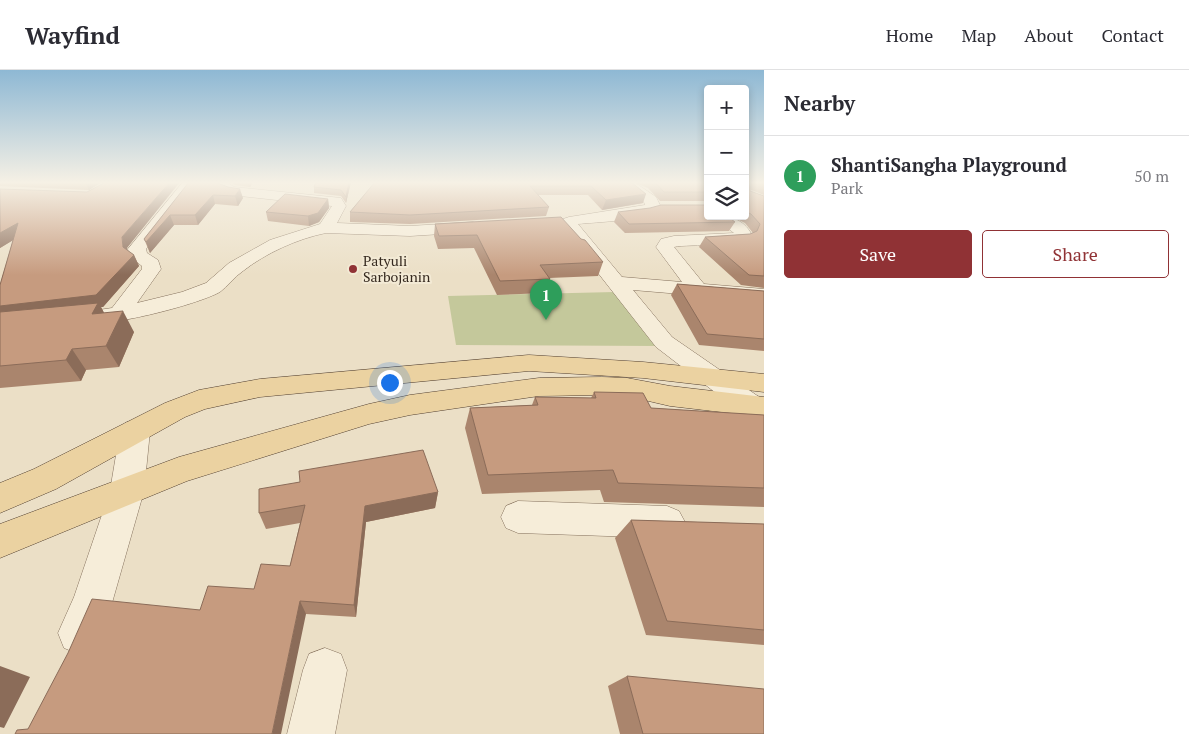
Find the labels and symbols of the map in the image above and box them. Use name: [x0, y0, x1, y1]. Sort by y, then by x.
place label: Patyuli Sarbojanin: [363, 251, 431, 286]
marker: Patyuli Sarbojanin: [347, 263, 359, 275]
pin: 1: [530, 279, 562, 320]
your location: [377, 370, 403, 396]

